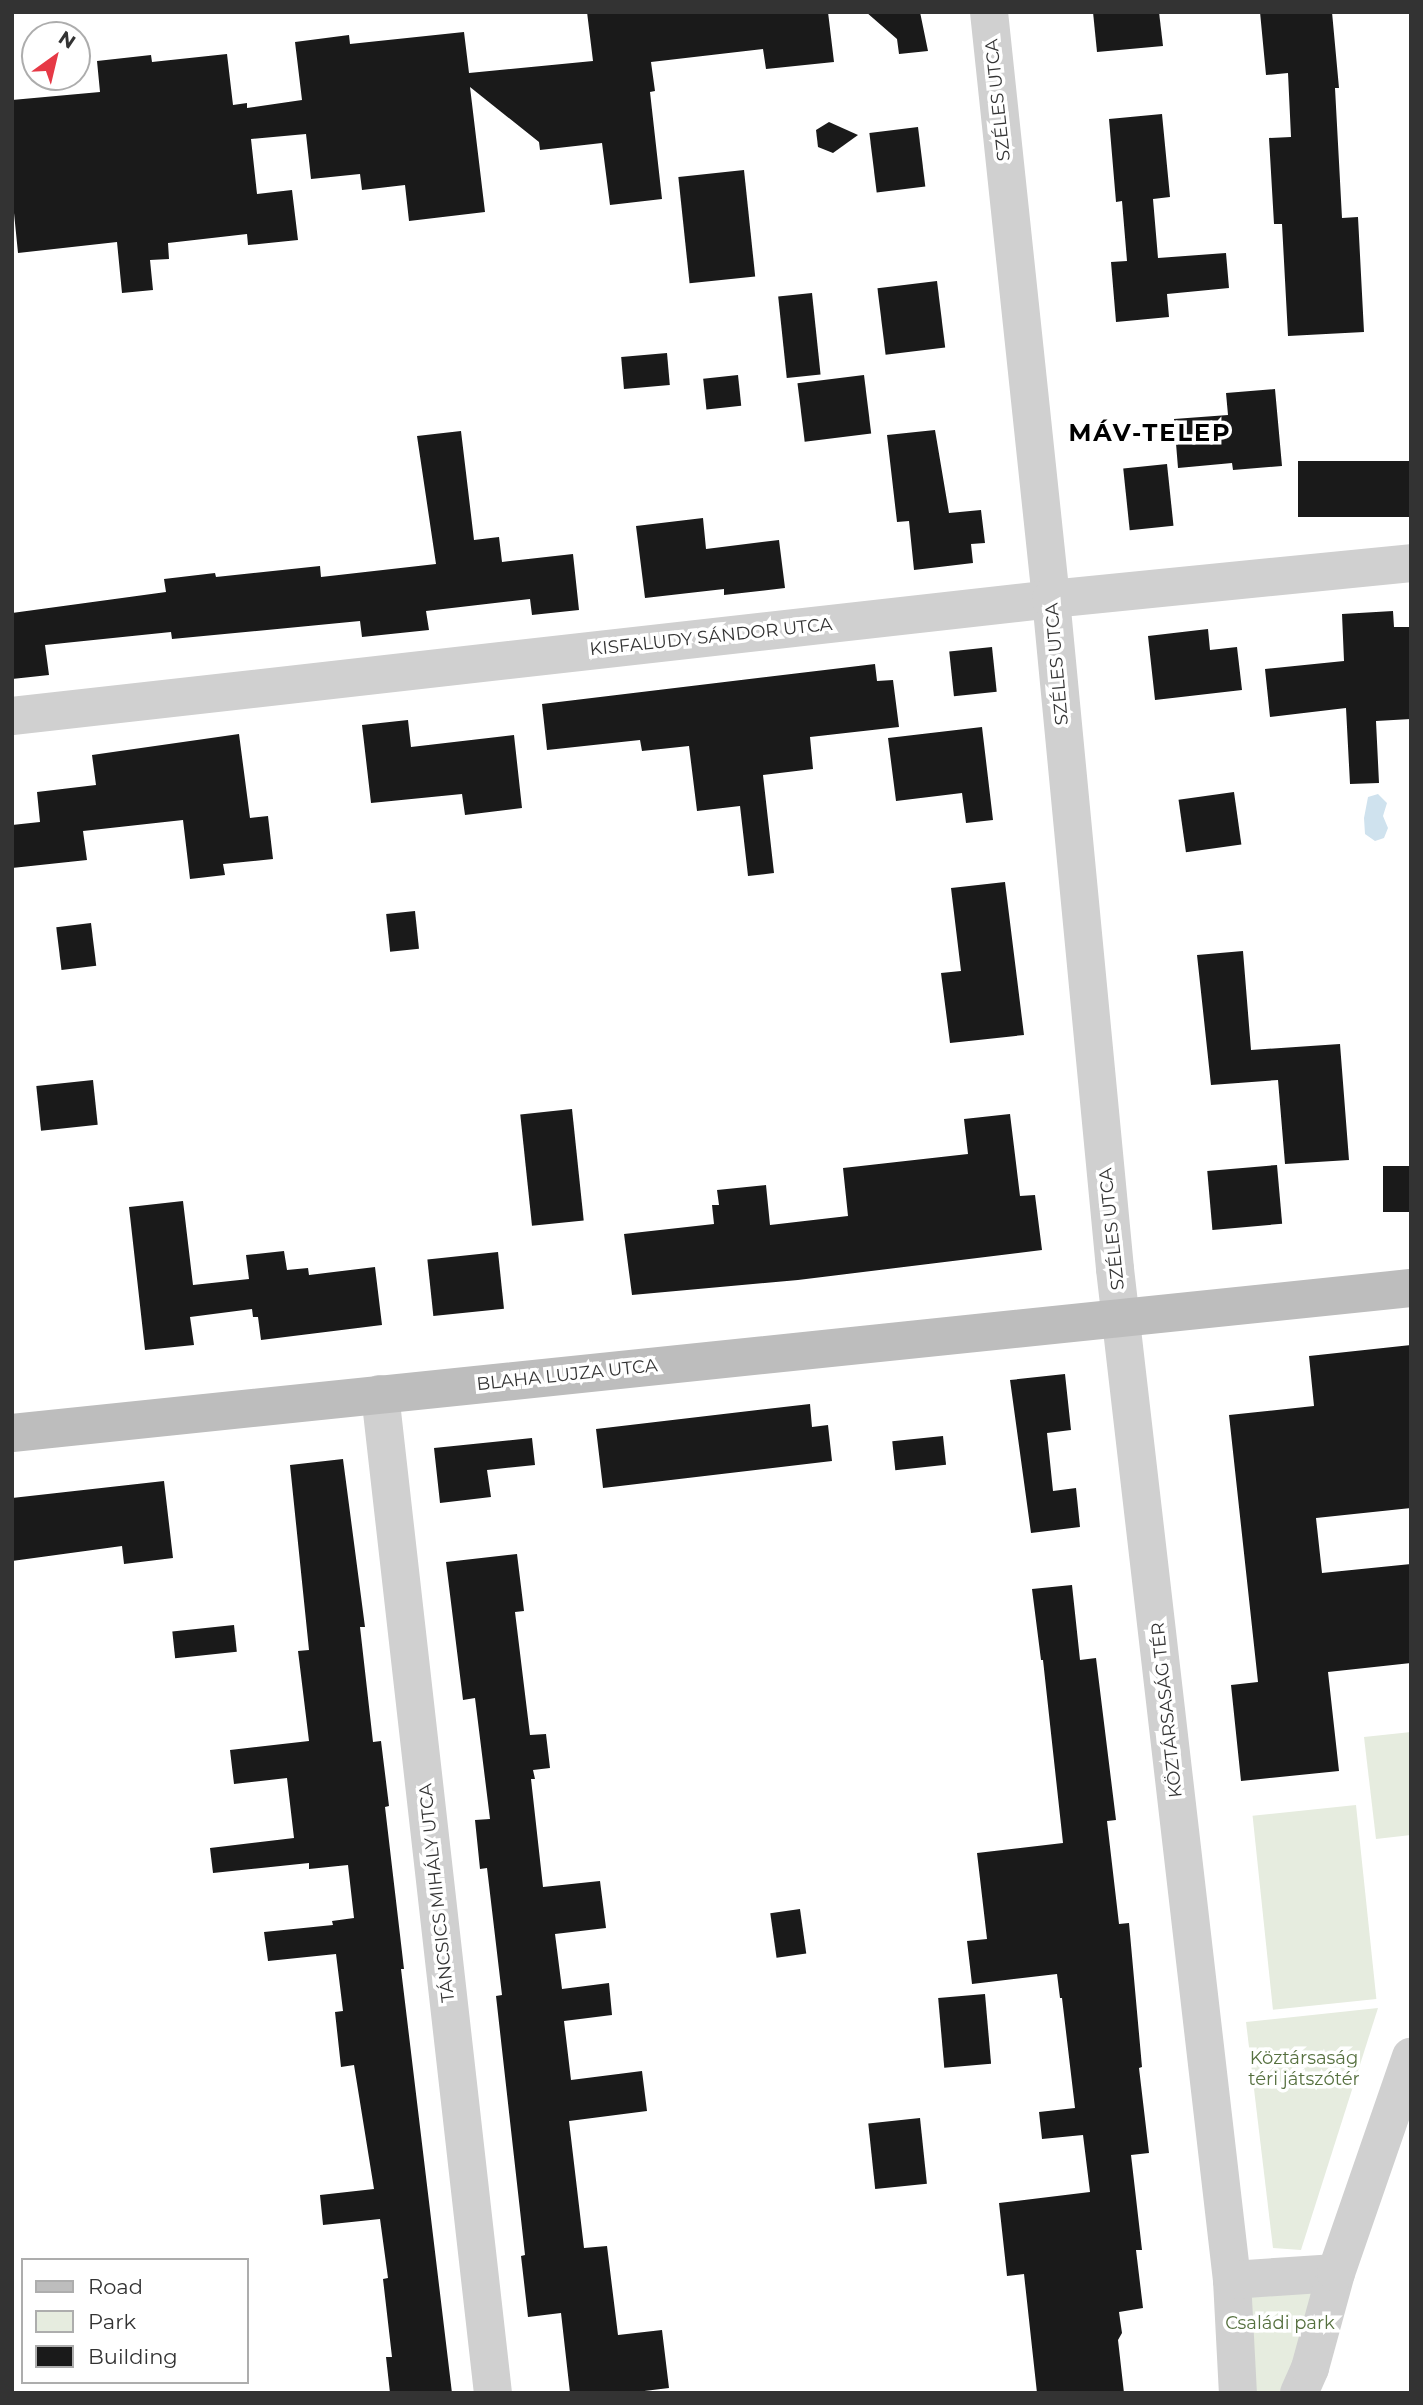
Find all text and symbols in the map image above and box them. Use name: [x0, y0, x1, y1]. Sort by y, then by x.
north arrow: [21, 21, 91, 91]
text: N: [54, 26, 80, 54]
street label: SZÉLES UTCA: [981, 38, 1015, 162]
district label: MÁV-TELEP: [1070, 419, 1230, 447]
street label: SZÉLES UTCA: [1041, 602, 1073, 726]
street label: KISFALUDY SÁNDOR UTCA: [589, 614, 833, 660]
street label: SZÉLES UTCA: [1095, 1167, 1129, 1291]
street label: BLAHA LUJZA UTCA: [475, 1355, 659, 1395]
street label: KÖZTÁRSASÁG TÉR: [1147, 1621, 1187, 1799]
street label: TÁNCSICS MIHÁLY UTCA: [415, 1782, 459, 2004]
park label: Köztársaság téri játszótér: [1248, 2048, 1360, 2090]
legend: [21, 2258, 248, 2384]
text: Road: [88, 2274, 143, 2299]
text: Park: [88, 2309, 136, 2334]
park label: Családi park: [1225, 2312, 1335, 2334]
text: Building: [88, 2344, 178, 2369]

